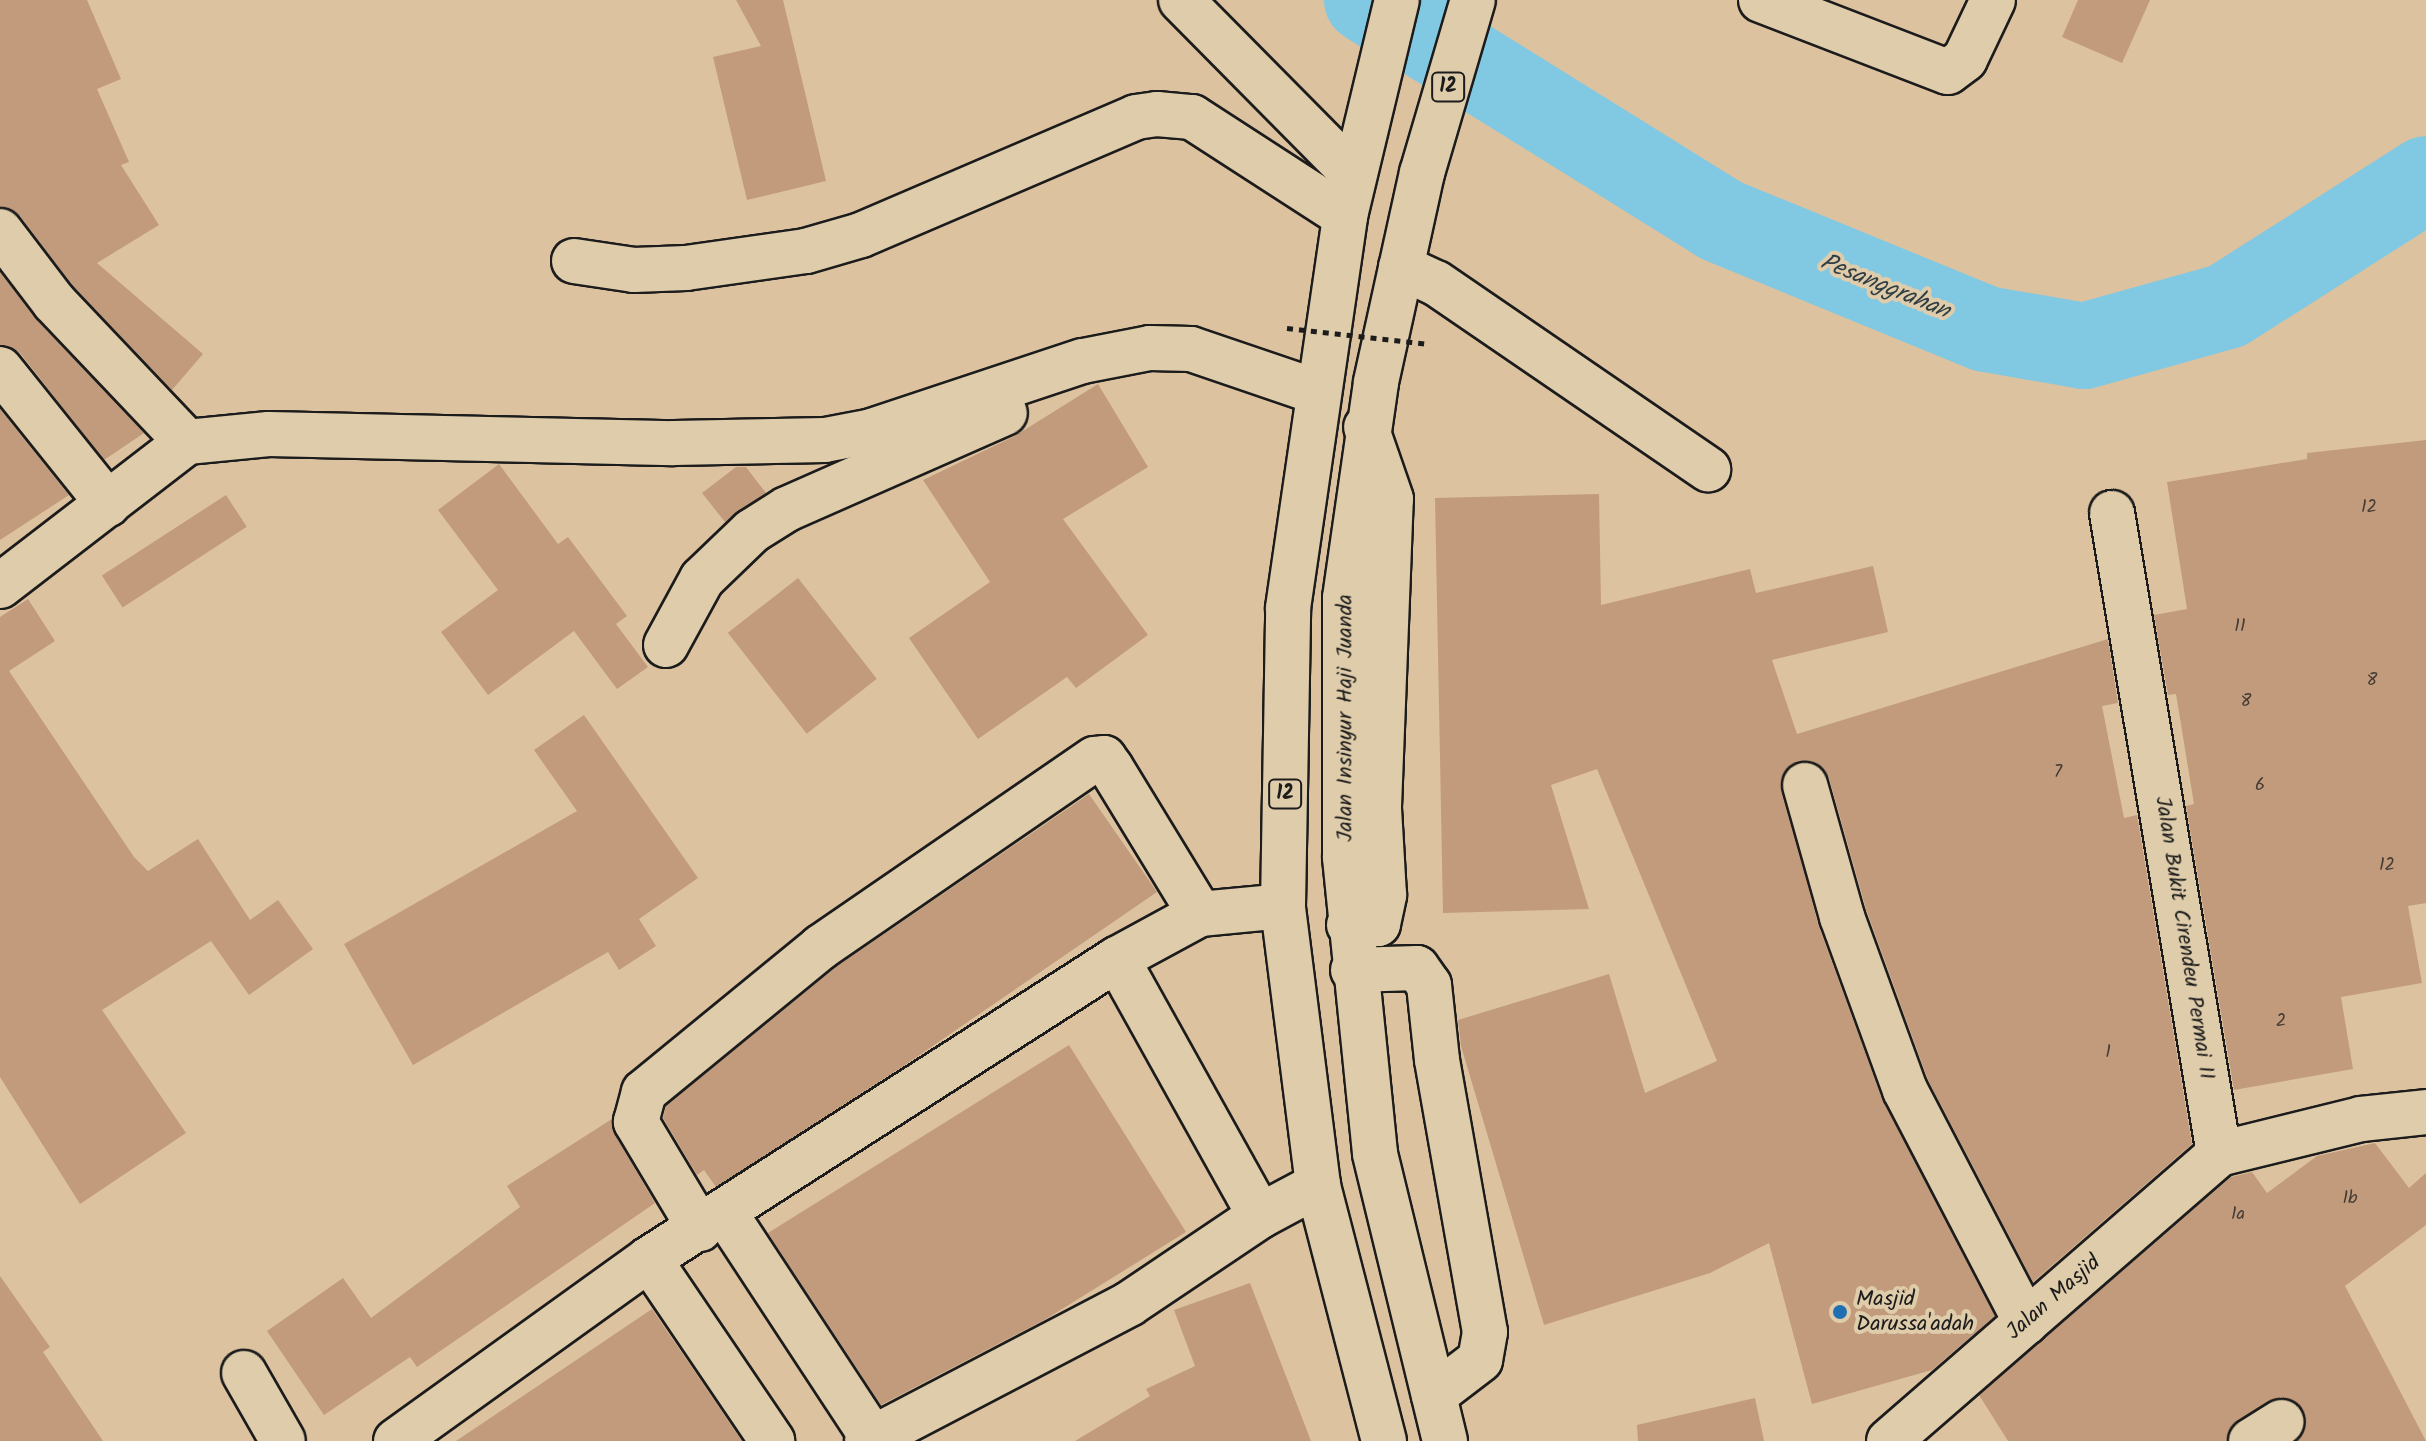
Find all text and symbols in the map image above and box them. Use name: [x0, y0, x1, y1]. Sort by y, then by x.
road number: 12: [1430, 71, 1466, 103]
water label: Pesanggrahan: [1816, 248, 1954, 326]
house number: 12: [2361, 497, 2377, 519]
street label: Jalan Insinyur Haji Juanda: [1333, 594, 1359, 842]
house number: 11: [2234, 616, 2246, 638]
house number: 8: [2367, 670, 2377, 692]
house number: 8: [2241, 691, 2251, 713]
house number: 7: [2054, 762, 2062, 784]
house number: 6: [2255, 775, 2265, 797]
road number: 12: [1267, 778, 1303, 810]
street label: Jalan Bukit Cirendeu Permai II: [2149, 794, 2219, 1082]
house number: 12: [2379, 855, 2395, 877]
house number: 2: [2276, 1011, 2286, 1033]
house number: 1: [2105, 1042, 2111, 1064]
house number: 1b: [2342, 1188, 2358, 1210]
house number: 1a: [2231, 1204, 2245, 1226]
street label: Jalan Masjid: [2002, 1250, 2106, 1346]
place label: Masjid Darussa'adah: [1856, 1286, 1974, 1338]
marker: Masjid Darussa'adah: [1831, 1303, 1849, 1321]

